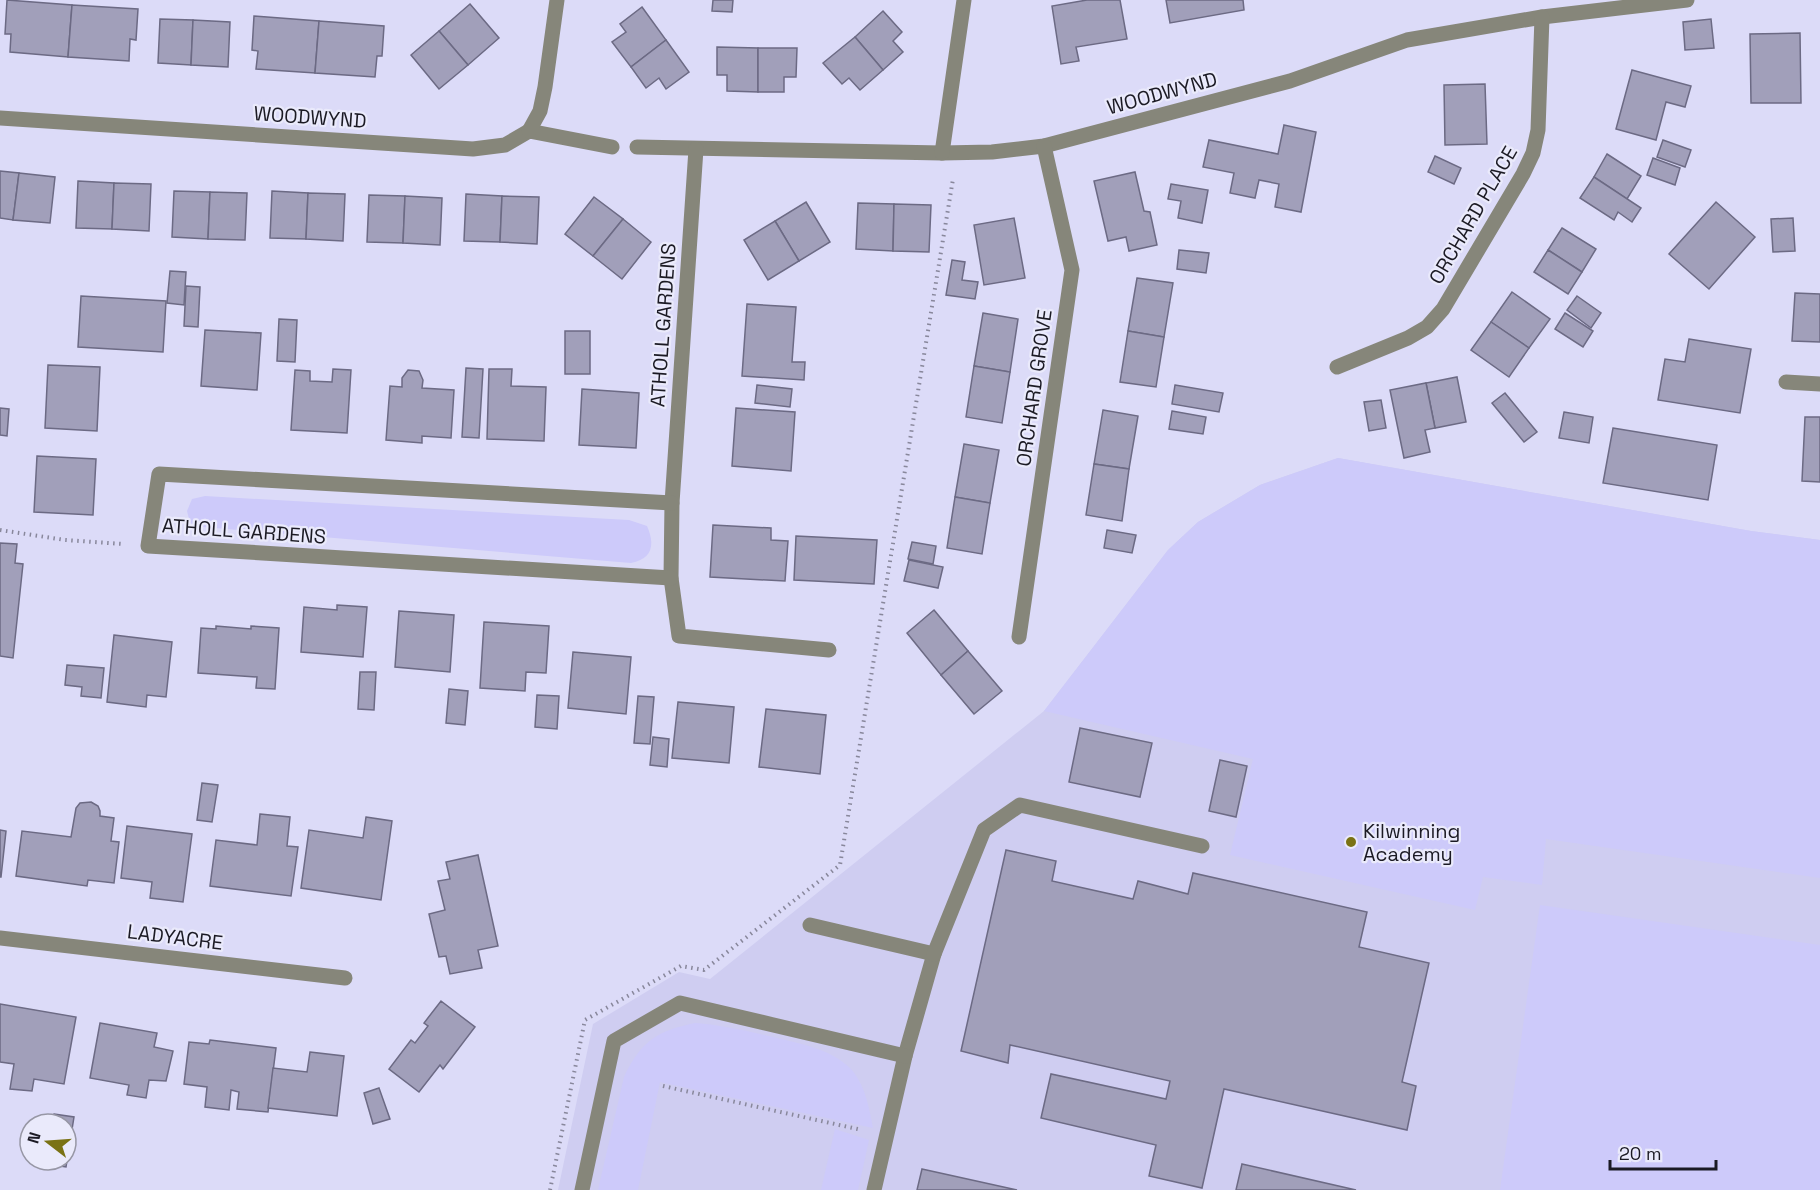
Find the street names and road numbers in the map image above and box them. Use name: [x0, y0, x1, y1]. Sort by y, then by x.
street label: WOODWYND: [1104, 66, 1220, 120]
street label: WOODWYND: [253, 100, 367, 134]
street label: ORCHARD PLACE: [1423, 141, 1523, 289]
street label: ATHOLL GARDENS: [644, 242, 682, 408]
street label: ORCHARD GROVE: [1010, 308, 1058, 468]
street label: ATHOLL GARDENS: [161, 512, 327, 550]
street label: LADYACRE: [126, 918, 224, 956]

